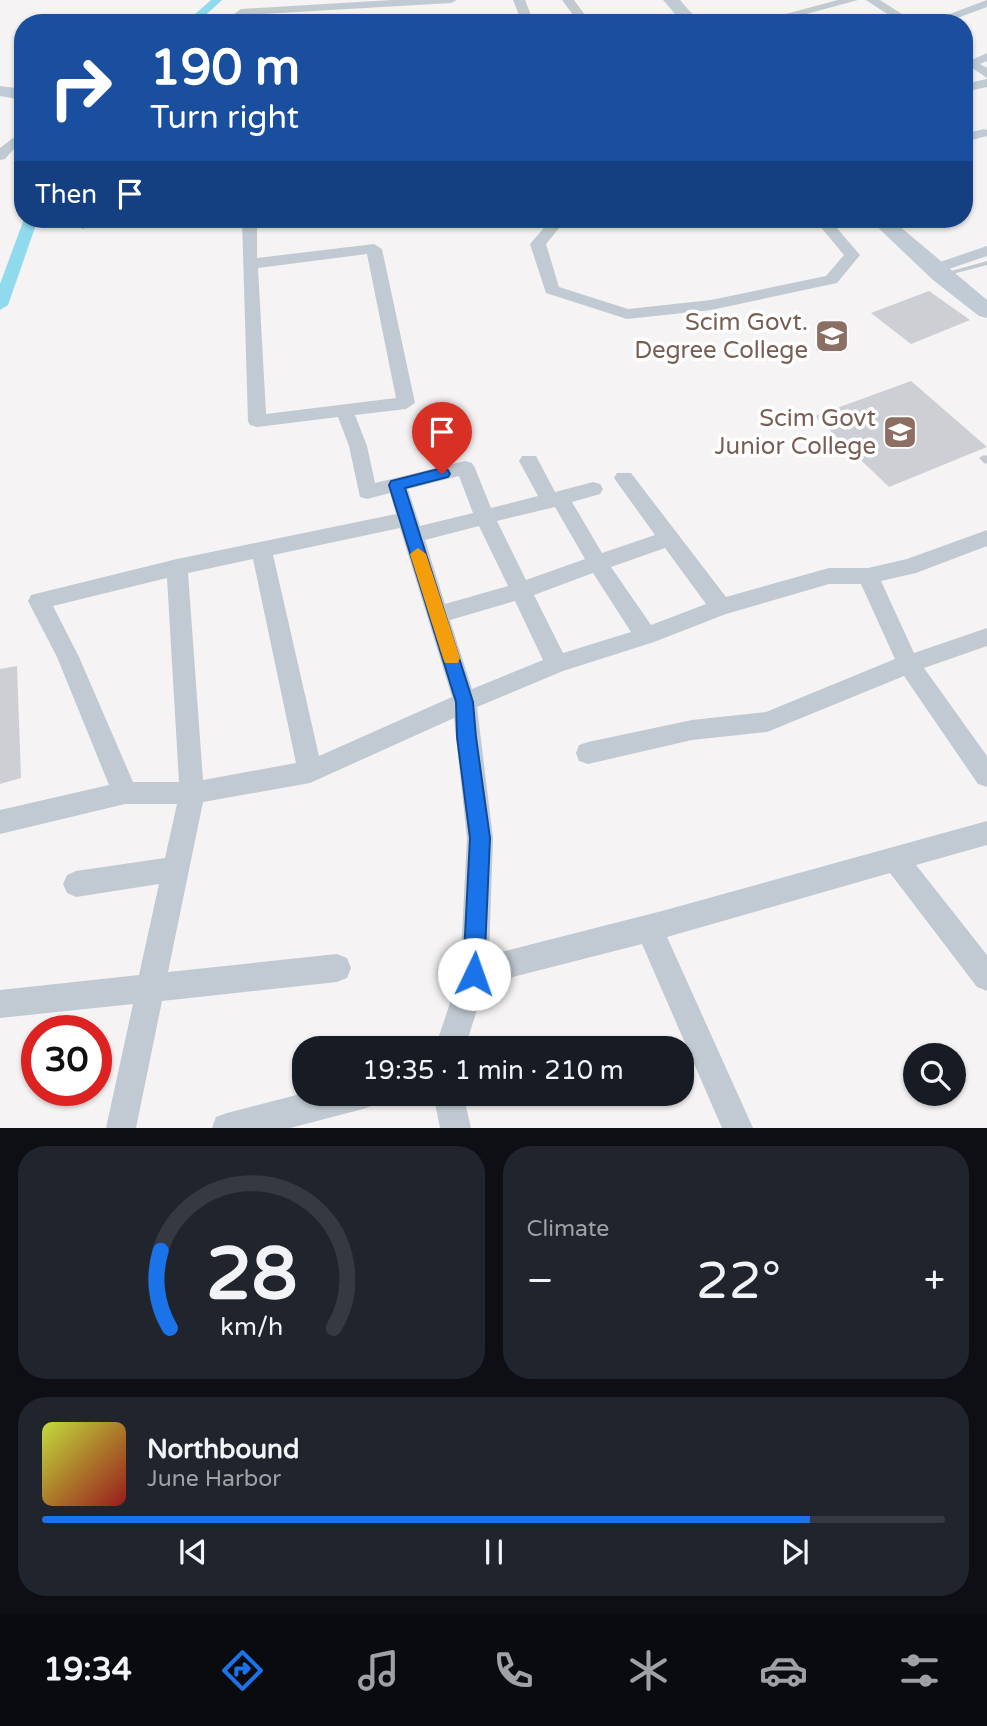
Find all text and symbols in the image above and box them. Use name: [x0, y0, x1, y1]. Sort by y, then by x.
text: 190 m: [150, 39, 300, 98]
icon: right: [35, 42, 126, 133]
text: Turn right: [150, 99, 299, 137]
icon: arrive: [111, 175, 149, 213]
text: Then: [35, 179, 97, 210]
place label: Scim Govt. Degree College: [634, 308, 808, 365]
school or university icon: Scim Govt. Degree College: [813, 317, 851, 355]
pin: [412, 402, 472, 474]
place label: Scim Govt Junior College: [714, 404, 876, 461]
icon: arrive: [423, 413, 461, 451]
school or university icon: Scim Govt Junior College: [881, 413, 919, 451]
position arrow: [437, 937, 511, 1011]
speed limit sign: 30: [21, 1015, 112, 1106]
map controls: [903, 1043, 966, 1106]
button: search: [903, 1043, 966, 1106]
text: 19:35 · 1 min · 210 m: [362, 1055, 624, 1086]
text: Climate: [527, 1215, 609, 1243]
text: 28: [206, 1232, 297, 1320]
text: 22°: [696, 1250, 781, 1313]
text: −: [527, 1258, 554, 1304]
text: +: [924, 1258, 945, 1304]
text: km/h: [220, 1312, 283, 1342]
text: Northbound: [147, 1434, 299, 1465]
text: June Harbor: [147, 1465, 281, 1493]
icon: previous: [174, 1533, 212, 1571]
icon: pause: [475, 1533, 513, 1571]
icon: next: [776, 1533, 814, 1571]
icon: directions: [218, 1646, 267, 1695]
icon: music: [354, 1646, 403, 1695]
icon: phone: [489, 1646, 538, 1695]
icon: climate: [624, 1646, 673, 1695]
icon: car: [759, 1646, 808, 1695]
icon: filters: [895, 1646, 944, 1695]
text: 19:34: [43, 1651, 132, 1689]

